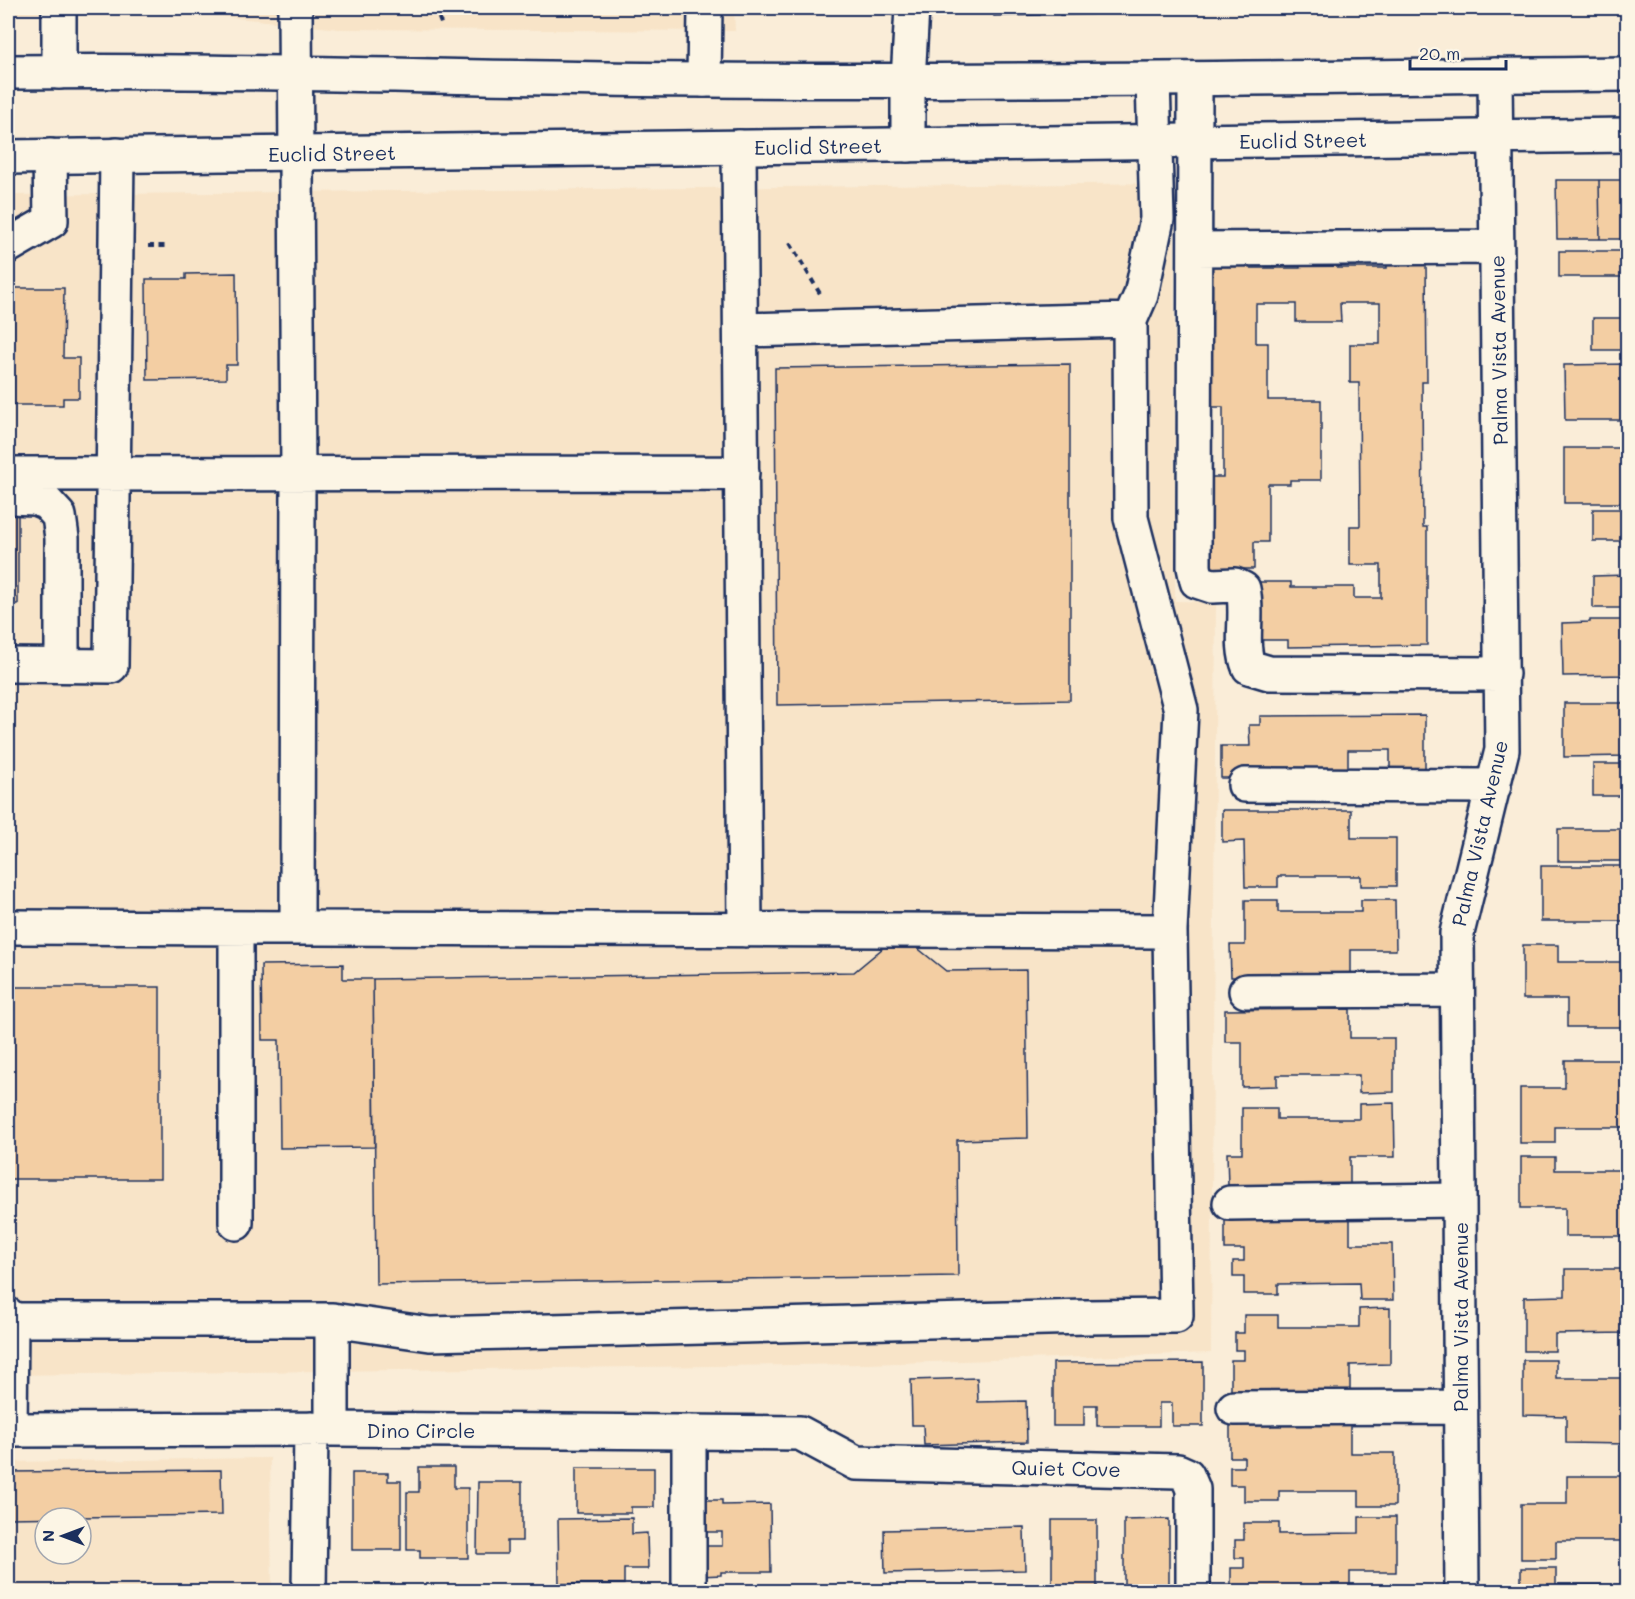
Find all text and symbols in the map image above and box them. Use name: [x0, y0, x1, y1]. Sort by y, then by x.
scale bar: [1410, 33, 1506, 71]
text: 20 m: [1419, 41, 1460, 65]
street label: Euclid Street: [1239, 126, 1367, 154]
street label: Euclid Street: [754, 132, 882, 160]
street label: Euclid Street: [268, 139, 396, 167]
street label: Palma Vista Avenue: [1483, 255, 1513, 445]
street label: Palma Vista Avenue: [1445, 737, 1513, 929]
street label: Palma Vista Avenue: [1447, 1222, 1473, 1412]
street label: Dino Circle: [367, 1417, 475, 1443]
street label: Quiet Cove: [1011, 1454, 1121, 1482]
north arrow: [33, 1506, 93, 1566]
text: N: [37, 1530, 58, 1542]

